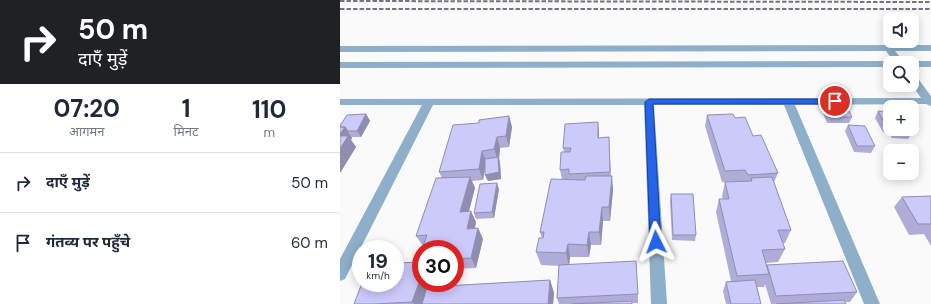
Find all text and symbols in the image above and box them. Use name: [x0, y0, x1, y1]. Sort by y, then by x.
text: 50 m: [78, 11, 148, 48]
map controls: [883, 12, 919, 180]
button: sound: [883, 12, 919, 48]
icon: right: [12, 16, 64, 68]
text: दाएँ मुड़ें: [78, 47, 127, 71]
button: search: [883, 56, 919, 92]
pin: [818, 84, 852, 118]
icon: arrive: [824, 90, 846, 112]
text: 07:20: [54, 93, 120, 124]
text: 1: [182, 93, 190, 124]
text: 110: [252, 94, 286, 125]
button: +: [883, 100, 919, 136]
text: आगमन: [69, 123, 105, 140]
text: मिनट: [174, 123, 198, 140]
text: m: [263, 124, 275, 141]
button: −: [883, 144, 919, 180]
icon: right: [12, 172, 34, 194]
text: दाएँ मुड़ें: [46, 172, 90, 192]
text: 50 m: [291, 173, 328, 193]
position arrow: [635, 221, 677, 263]
icon: arrive: [12, 232, 34, 254]
text: गंतव्य पर पहुँचे: [46, 232, 130, 252]
text: 60 m: [291, 233, 328, 253]
speed limit sign: 30: [412, 240, 464, 292]
text: 19: [368, 248, 388, 274]
text: km/h: [366, 269, 390, 282]

